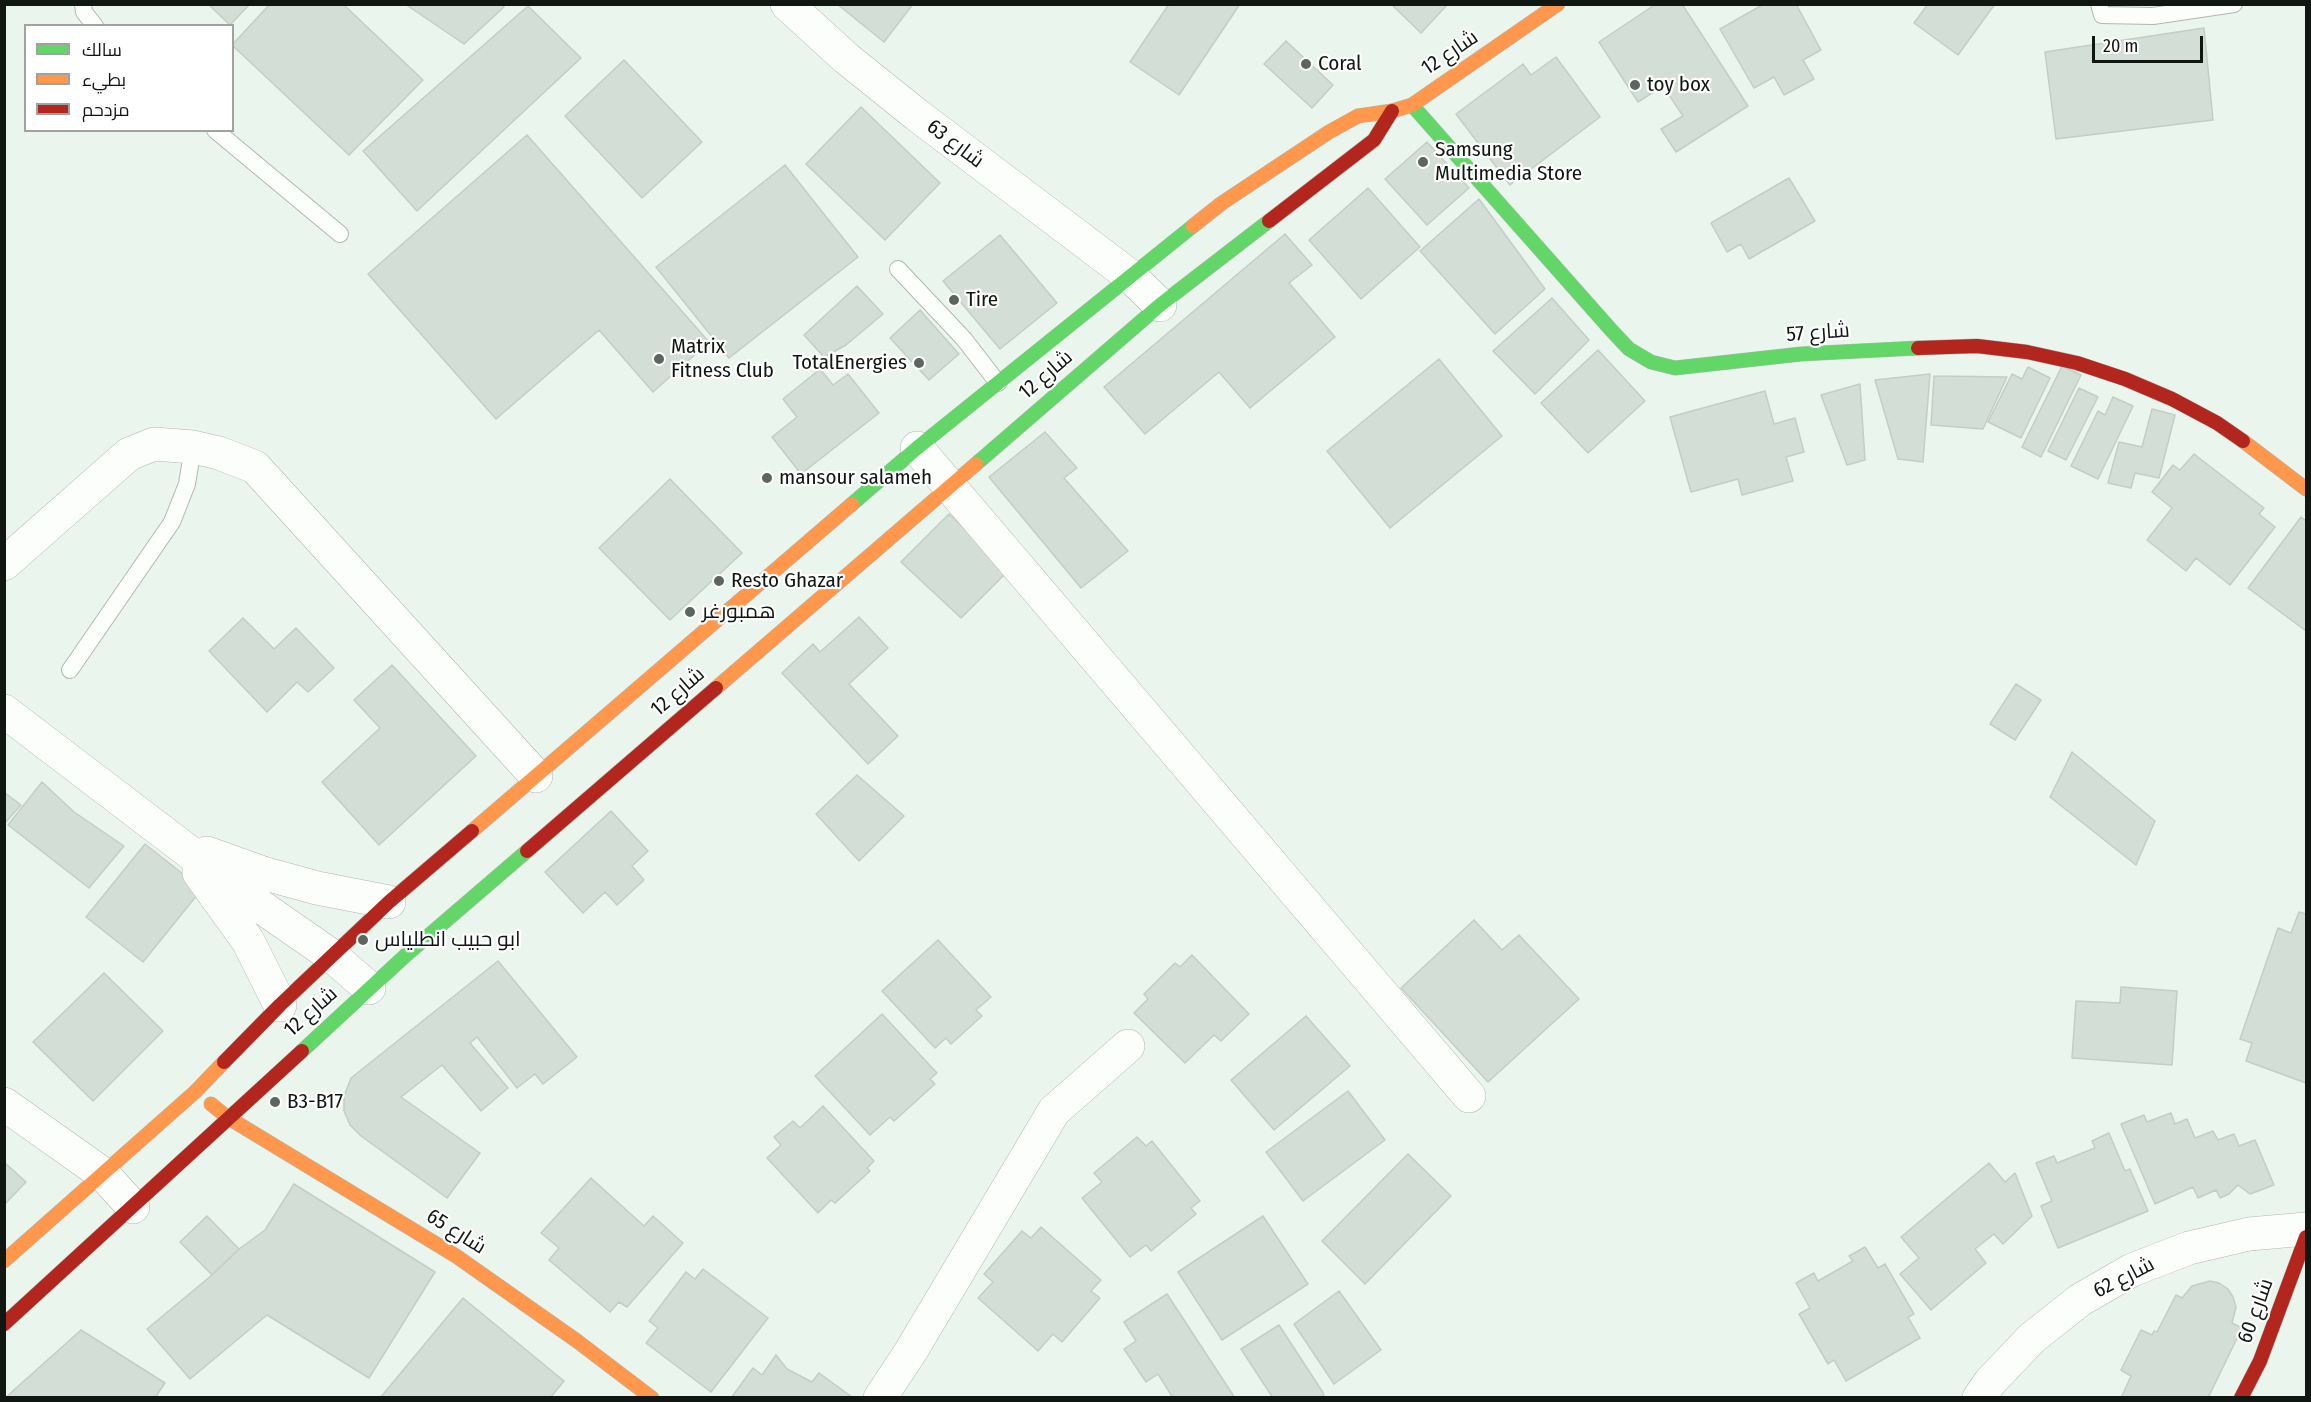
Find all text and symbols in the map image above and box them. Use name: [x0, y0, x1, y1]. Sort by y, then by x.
legend: [24, 24, 234, 132]
scale bar: [2095, 24, 2206, 62]
street label: شارع 12: [1417, 25, 1483, 81]
text: 20 m: [2103, 35, 2138, 57]
text: سالك: [82, 39, 122, 61]
place label: Coral: [1318, 51, 1362, 77]
marker: Coral: [1299, 57, 1313, 71]
text: بطيء: [82, 69, 126, 91]
place label: toy box: [1647, 72, 1710, 98]
marker: toy box: [1628, 78, 1642, 92]
text: مزدحم: [82, 99, 130, 121]
street label: شارع 63: [921, 114, 989, 174]
place label: Samsung Multimedia Store: [1435, 137, 1582, 187]
marker: Samsung Multimedia Store: [1416, 155, 1430, 169]
place label: Tire: [966, 287, 998, 313]
marker: Tire: [947, 293, 961, 307]
street label: شارع 57: [1786, 318, 1850, 348]
place label: Matrix Fitness Club: [671, 334, 774, 384]
street label: شارع 12: [1014, 345, 1078, 405]
place label: TotalEnergies: [792, 350, 907, 376]
marker: Matrix Fitness Club: [652, 352, 666, 366]
marker: TotalEnergies: [912, 356, 926, 370]
place label: mansour salameh: [779, 465, 932, 491]
marker: mansour salameh: [760, 471, 774, 485]
place label: Resto Ghazar: [731, 568, 843, 594]
marker: Resto Ghazar: [712, 574, 726, 588]
place label: همبورغر: [702, 599, 775, 625]
marker: همبورغر: [683, 605, 697, 619]
street label: شارع 12: [646, 662, 710, 722]
place label: ابو حبيب انطلياس: [375, 927, 521, 953]
marker: ابو حبيب انطلياس: [356, 933, 370, 947]
street label: شارع 12: [279, 982, 343, 1042]
place label: B3-B17: [287, 1089, 343, 1115]
marker: B3-B17: [268, 1095, 282, 1109]
street label: شارع 65: [422, 1204, 490, 1260]
street label: شارع 62: [2089, 1252, 2159, 1304]
street label: شارع 60: [2233, 1275, 2279, 1347]

